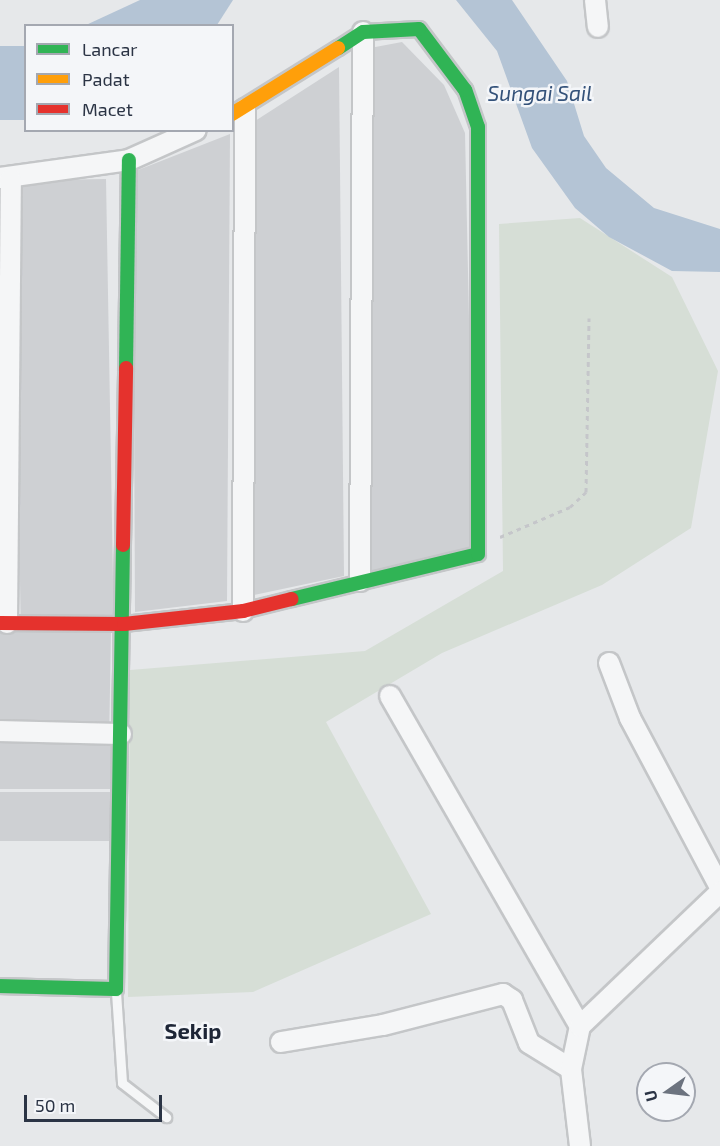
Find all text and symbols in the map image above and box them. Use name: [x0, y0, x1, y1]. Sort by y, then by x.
legend: [24, 24, 234, 132]
text: Lancar: [82, 38, 138, 60]
text: Padat: [82, 68, 129, 90]
water label: Sungai Sail: [488, 80, 592, 106]
text: Macet: [82, 98, 133, 120]
district label: Sekip: [165, 1018, 221, 1044]
north arrow: [636, 1062, 696, 1122]
scale bar: [27, 1083, 165, 1121]
text: U: [639, 1088, 661, 1104]
text: 50 m: [35, 1094, 75, 1116]

